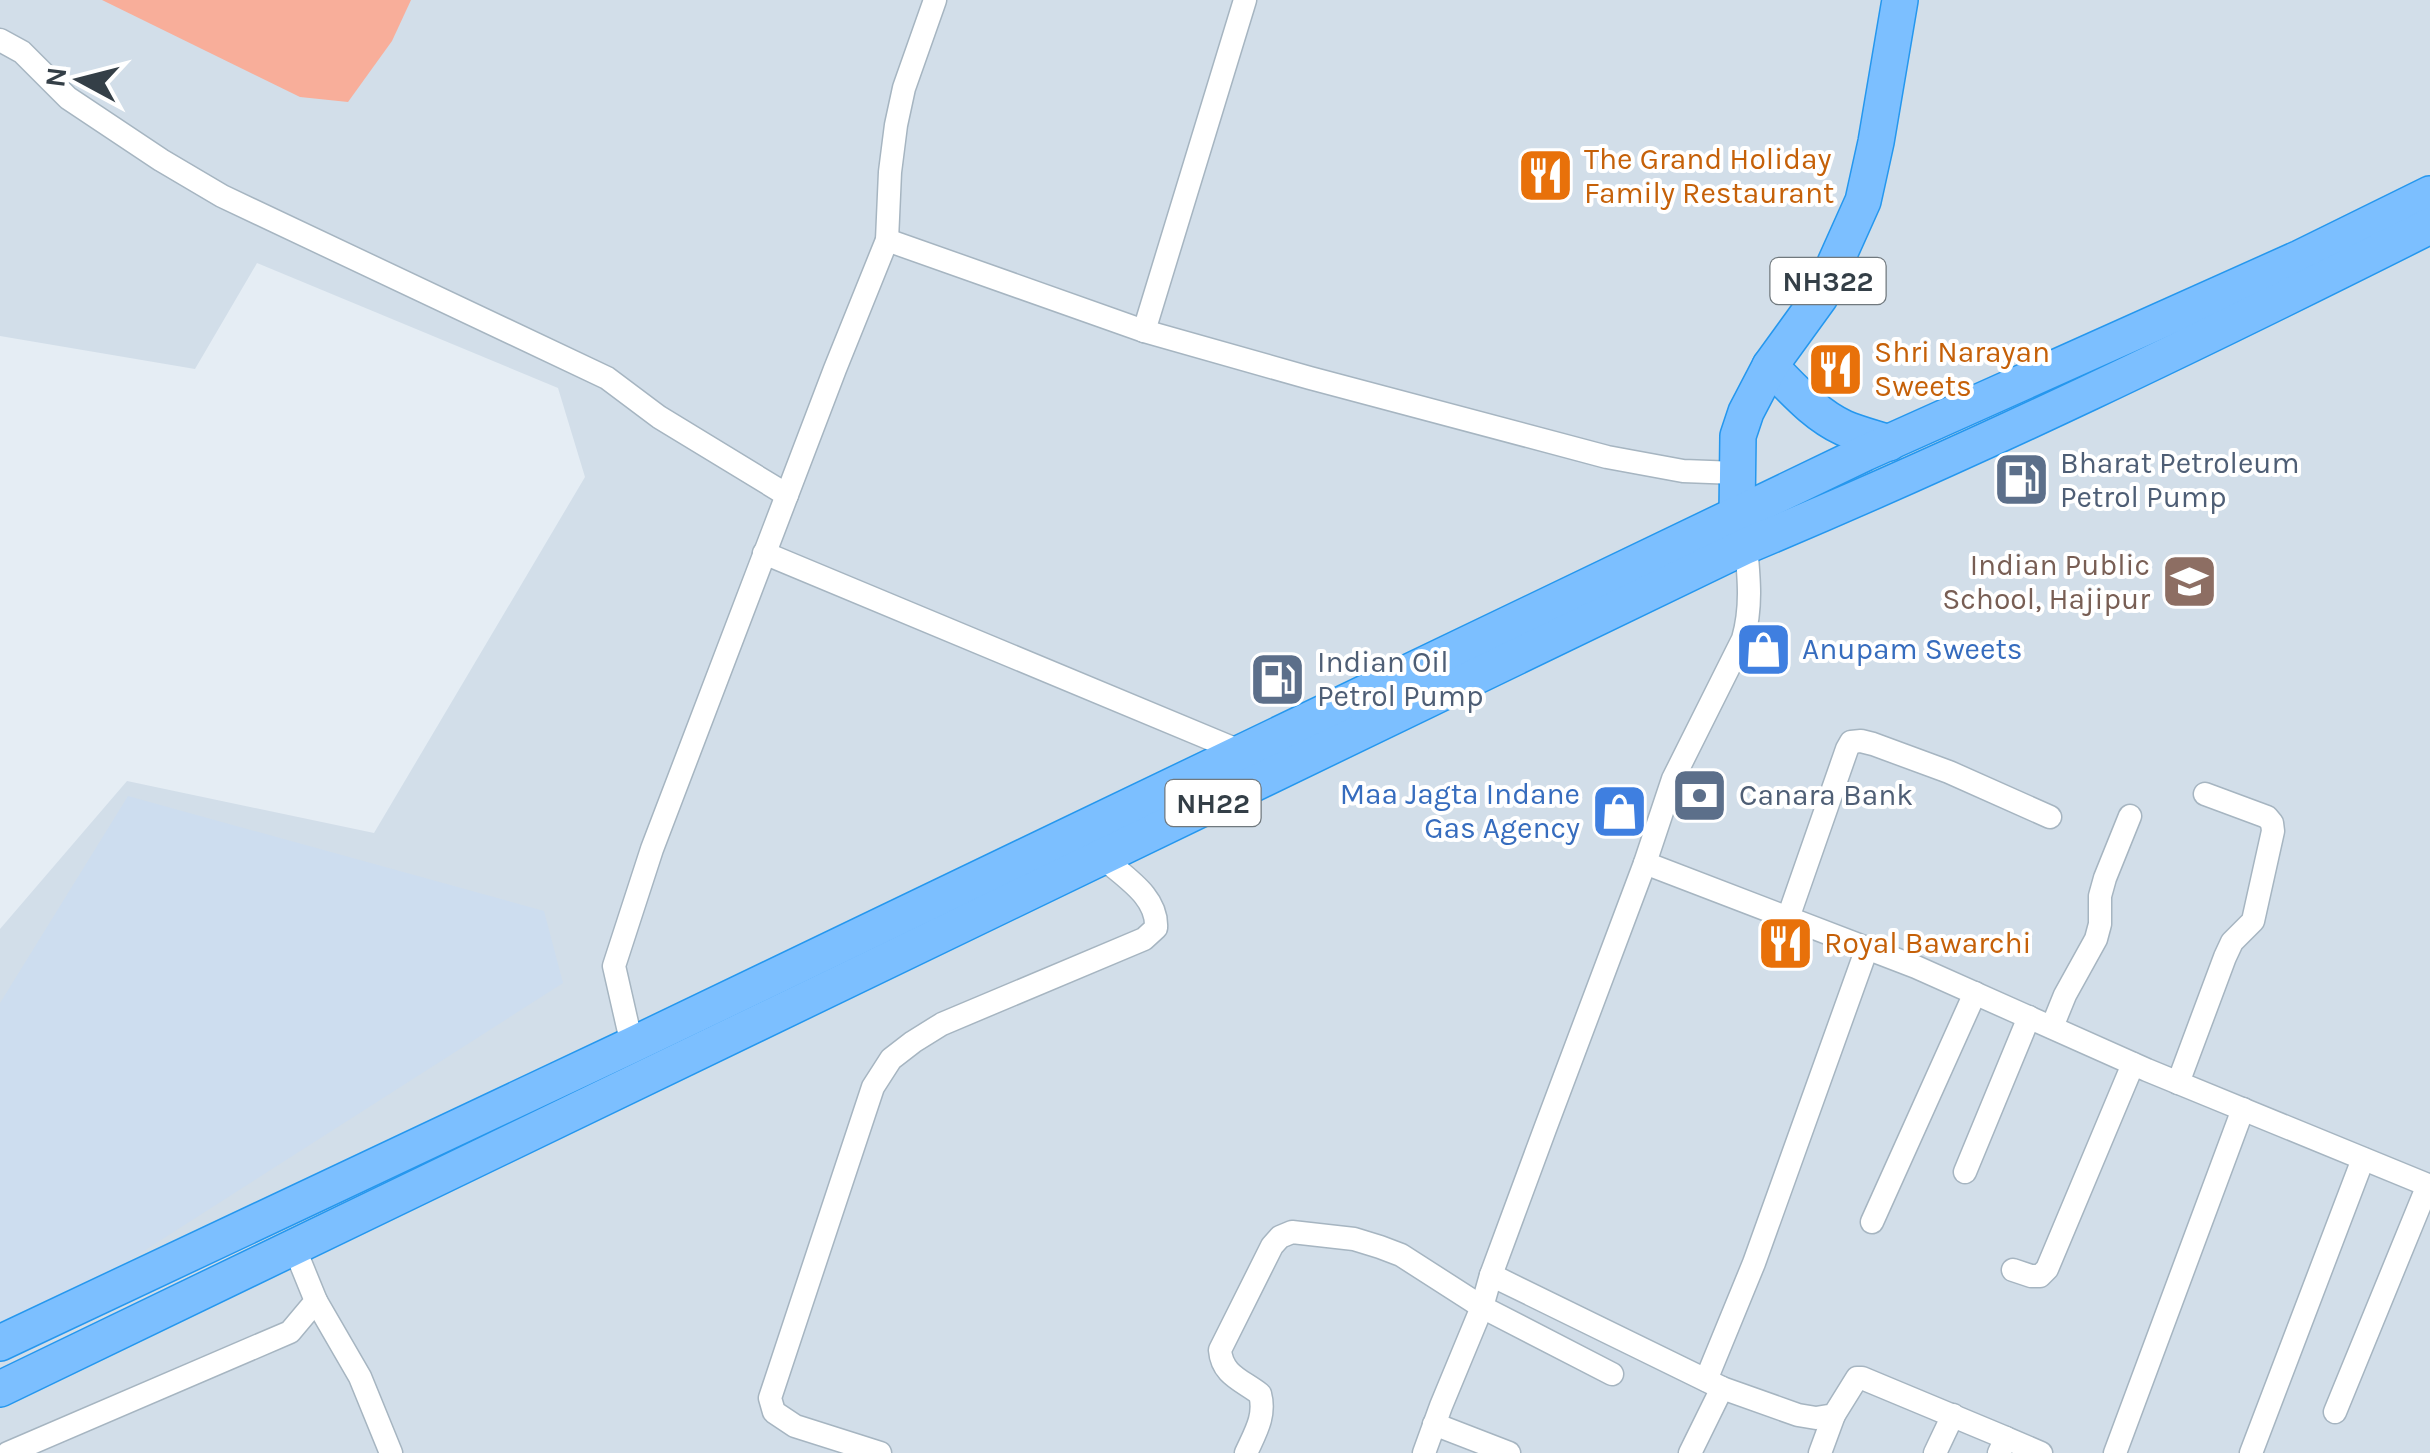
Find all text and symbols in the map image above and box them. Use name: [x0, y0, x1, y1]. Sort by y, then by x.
north arrow: [30, 30, 130, 130]
text: N: [38, 65, 73, 89]
place label: The Grand Holiday Family Restaurant: [1584, 141, 1834, 211]
restaurant icon: The Grand Holiday Family Restaurant: [1515, 146, 1575, 206]
road number: NH322: [1770, 258, 1886, 304]
place label: Shri Narayan Sweets: [1874, 334, 2050, 404]
restaurant icon: Shri Narayan Sweets: [1805, 339, 1865, 399]
place label: Bharat Petroleum Petrol Pump: [2060, 445, 2300, 515]
fuel station icon: Bharat Petroleum Petrol Pump: [1991, 450, 2051, 510]
place label: Indian Public School, Hajipur: [1942, 547, 2150, 617]
school or university icon: Indian Public School, Hajipur: [2159, 552, 2219, 612]
shop icon: Anupam Sweets: [1733, 619, 1793, 679]
place label: Anupam Sweets: [1802, 631, 2022, 667]
place label: Indian Oil Petrol Pump: [1317, 644, 1483, 714]
fuel station icon: Indian Oil Petrol Pump: [1248, 649, 1308, 709]
bank icon: Canara Bank: [1670, 765, 1730, 825]
place label: Maa Jagta Indane Gas Agency: [1340, 776, 1580, 846]
place label: Canara Bank: [1739, 777, 1913, 813]
road number: NH22: [1166, 780, 1260, 826]
shop icon: Maa Jagta Indane Gas Agency: [1589, 781, 1649, 841]
restaurant icon: Royal Bawarchi: [1755, 913, 1815, 973]
place label: Royal Bawarchi: [1824, 925, 2032, 961]

